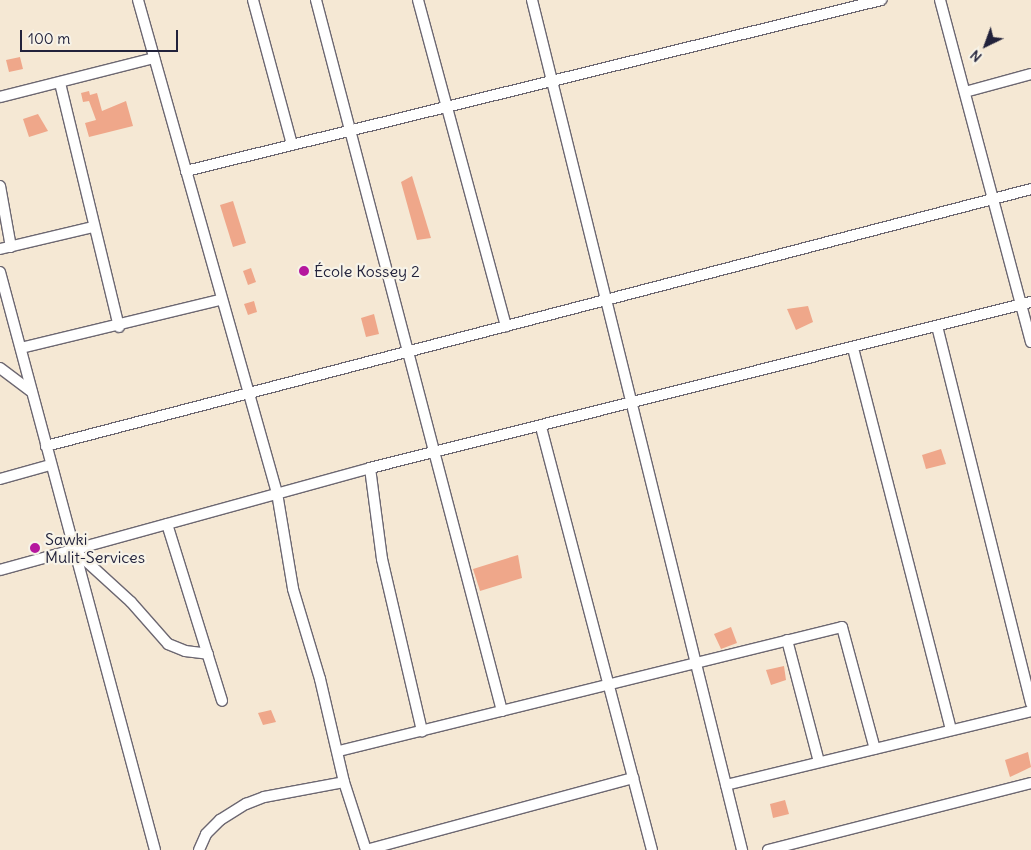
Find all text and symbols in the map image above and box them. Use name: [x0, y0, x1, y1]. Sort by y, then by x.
scale bar: [22, 20, 180, 52]
north arrow: [961, 20, 1011, 70]
text: 100 m: [28, 29, 70, 48]
text: N: [966, 46, 986, 66]
place label: École Kossey 2: [314, 261, 420, 281]
marker: École Kossey 2: [298, 265, 310, 277]
place label: Sawki Mulit-Services: [45, 529, 145, 567]
marker: Sawki Mulit-Services: [29, 542, 41, 554]

